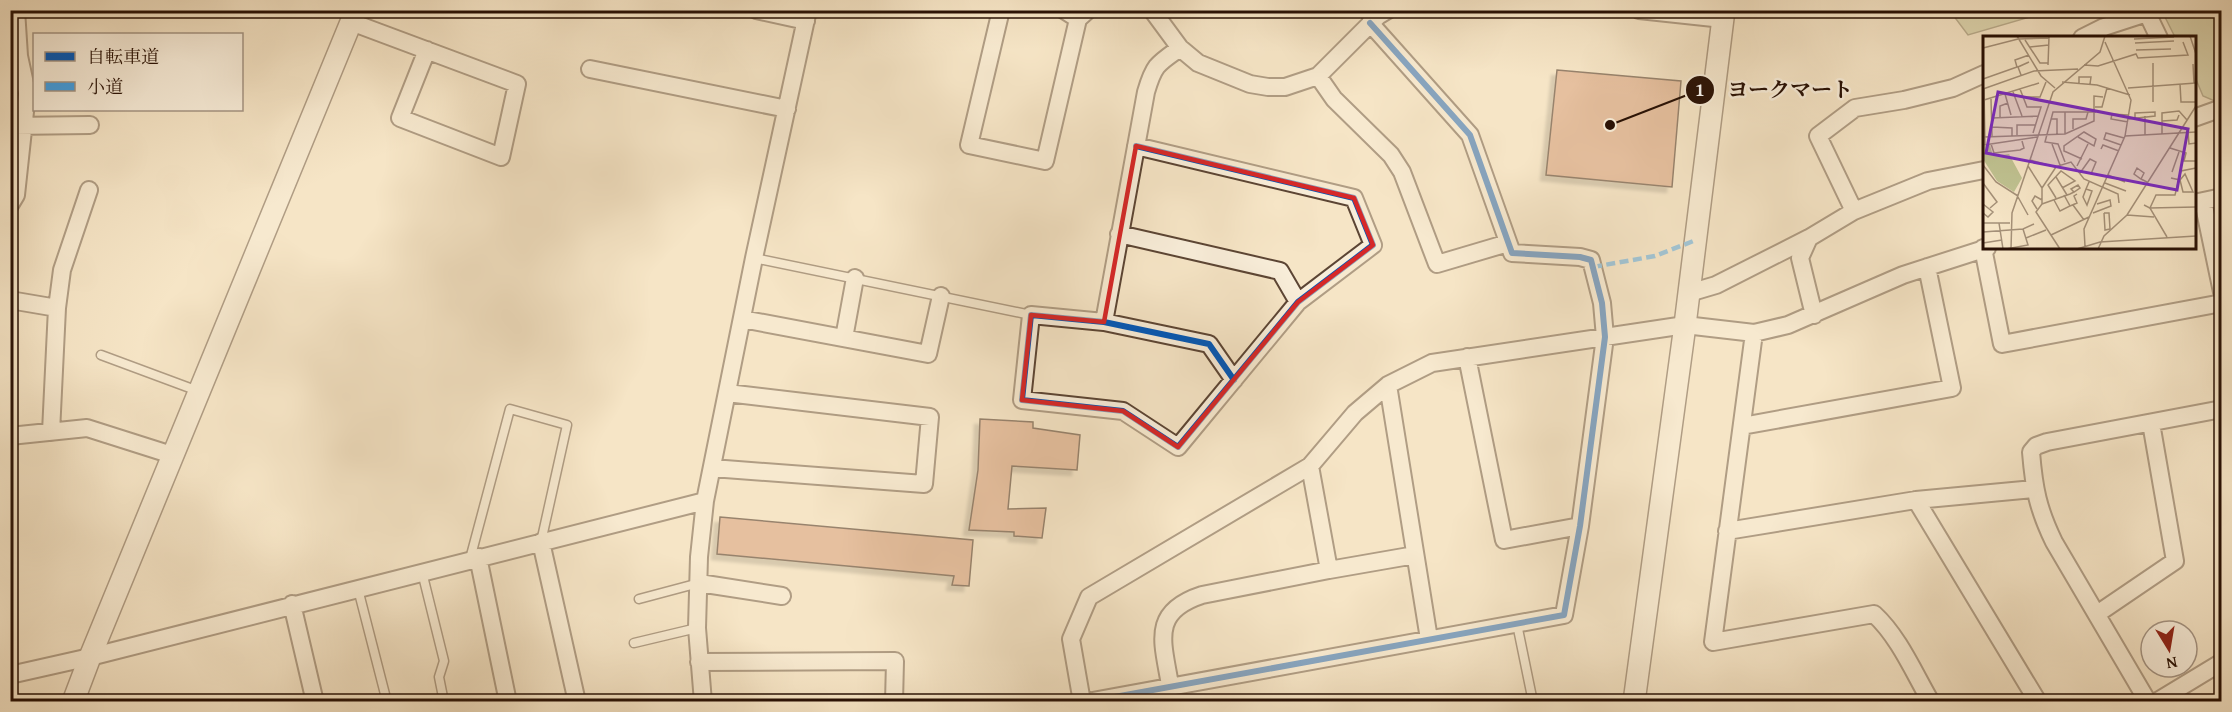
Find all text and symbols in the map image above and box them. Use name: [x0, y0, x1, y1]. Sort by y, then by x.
legend: [33, 33, 243, 111]
inset map: [1983, 36, 2196, 249]
text: 自転車道: [87, 43, 159, 70]
callout: ヨークマート: [1685, 70, 1865, 109]
text: 小道: [87, 73, 123, 100]
text: ヨークマート: [1727, 74, 1853, 105]
text: 1: [1695, 76, 1705, 103]
north arrow: [2139, 619, 2199, 679]
text: N: [2164, 651, 2179, 677]

